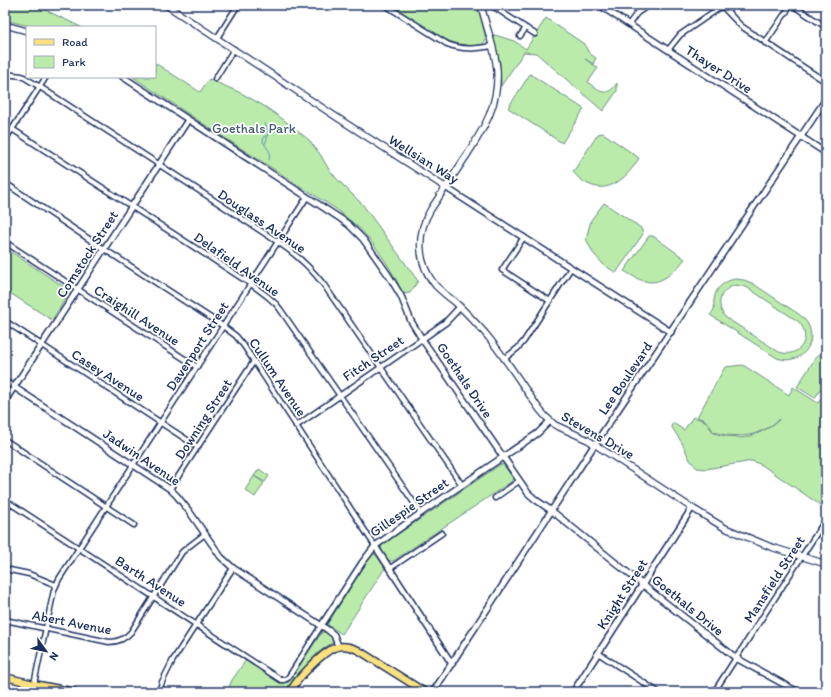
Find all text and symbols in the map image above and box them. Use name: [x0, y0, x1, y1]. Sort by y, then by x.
legend: [26, 26, 156, 78]
text: Road: [62, 35, 88, 49]
street label: Thayer Drive: [682, 42, 756, 97]
text: Park: [62, 55, 86, 69]
park label: Goethals Park: [212, 120, 297, 137]
street label: Wellsian Way: [385, 131, 462, 188]
street label: Douglass Avenue: [214, 186, 309, 257]
street label: Comstock Street: [53, 207, 122, 301]
street label: Delafield Avenue: [190, 228, 283, 300]
street label: Craighill Avenue: [91, 281, 183, 350]
street label: Davenport Street: [162, 299, 233, 394]
street label: Fitch Street: [340, 332, 407, 385]
street label: Cullum Avenue: [245, 335, 310, 420]
street label: Lee Boulevard: [595, 338, 656, 418]
street label: Goethals Drive: [433, 339, 496, 422]
street label: Casey Avenue: [68, 346, 148, 405]
street label: Downing Street: [171, 376, 236, 463]
street label: Stevens Drive: [558, 408, 638, 463]
street label: Jadwin Avenue: [100, 425, 184, 490]
street label: Gillespie Street: [367, 474, 452, 541]
street label: Mansfield Street: [740, 533, 809, 626]
street label: Barth Avenue: [112, 552, 190, 611]
street label: Knight Street: [593, 556, 651, 633]
street label: Goethals Drive: [648, 571, 727, 640]
street label: Abert Avenue: [31, 606, 113, 639]
north arrow: [26, 631, 66, 671]
text: N: [46, 650, 61, 663]

